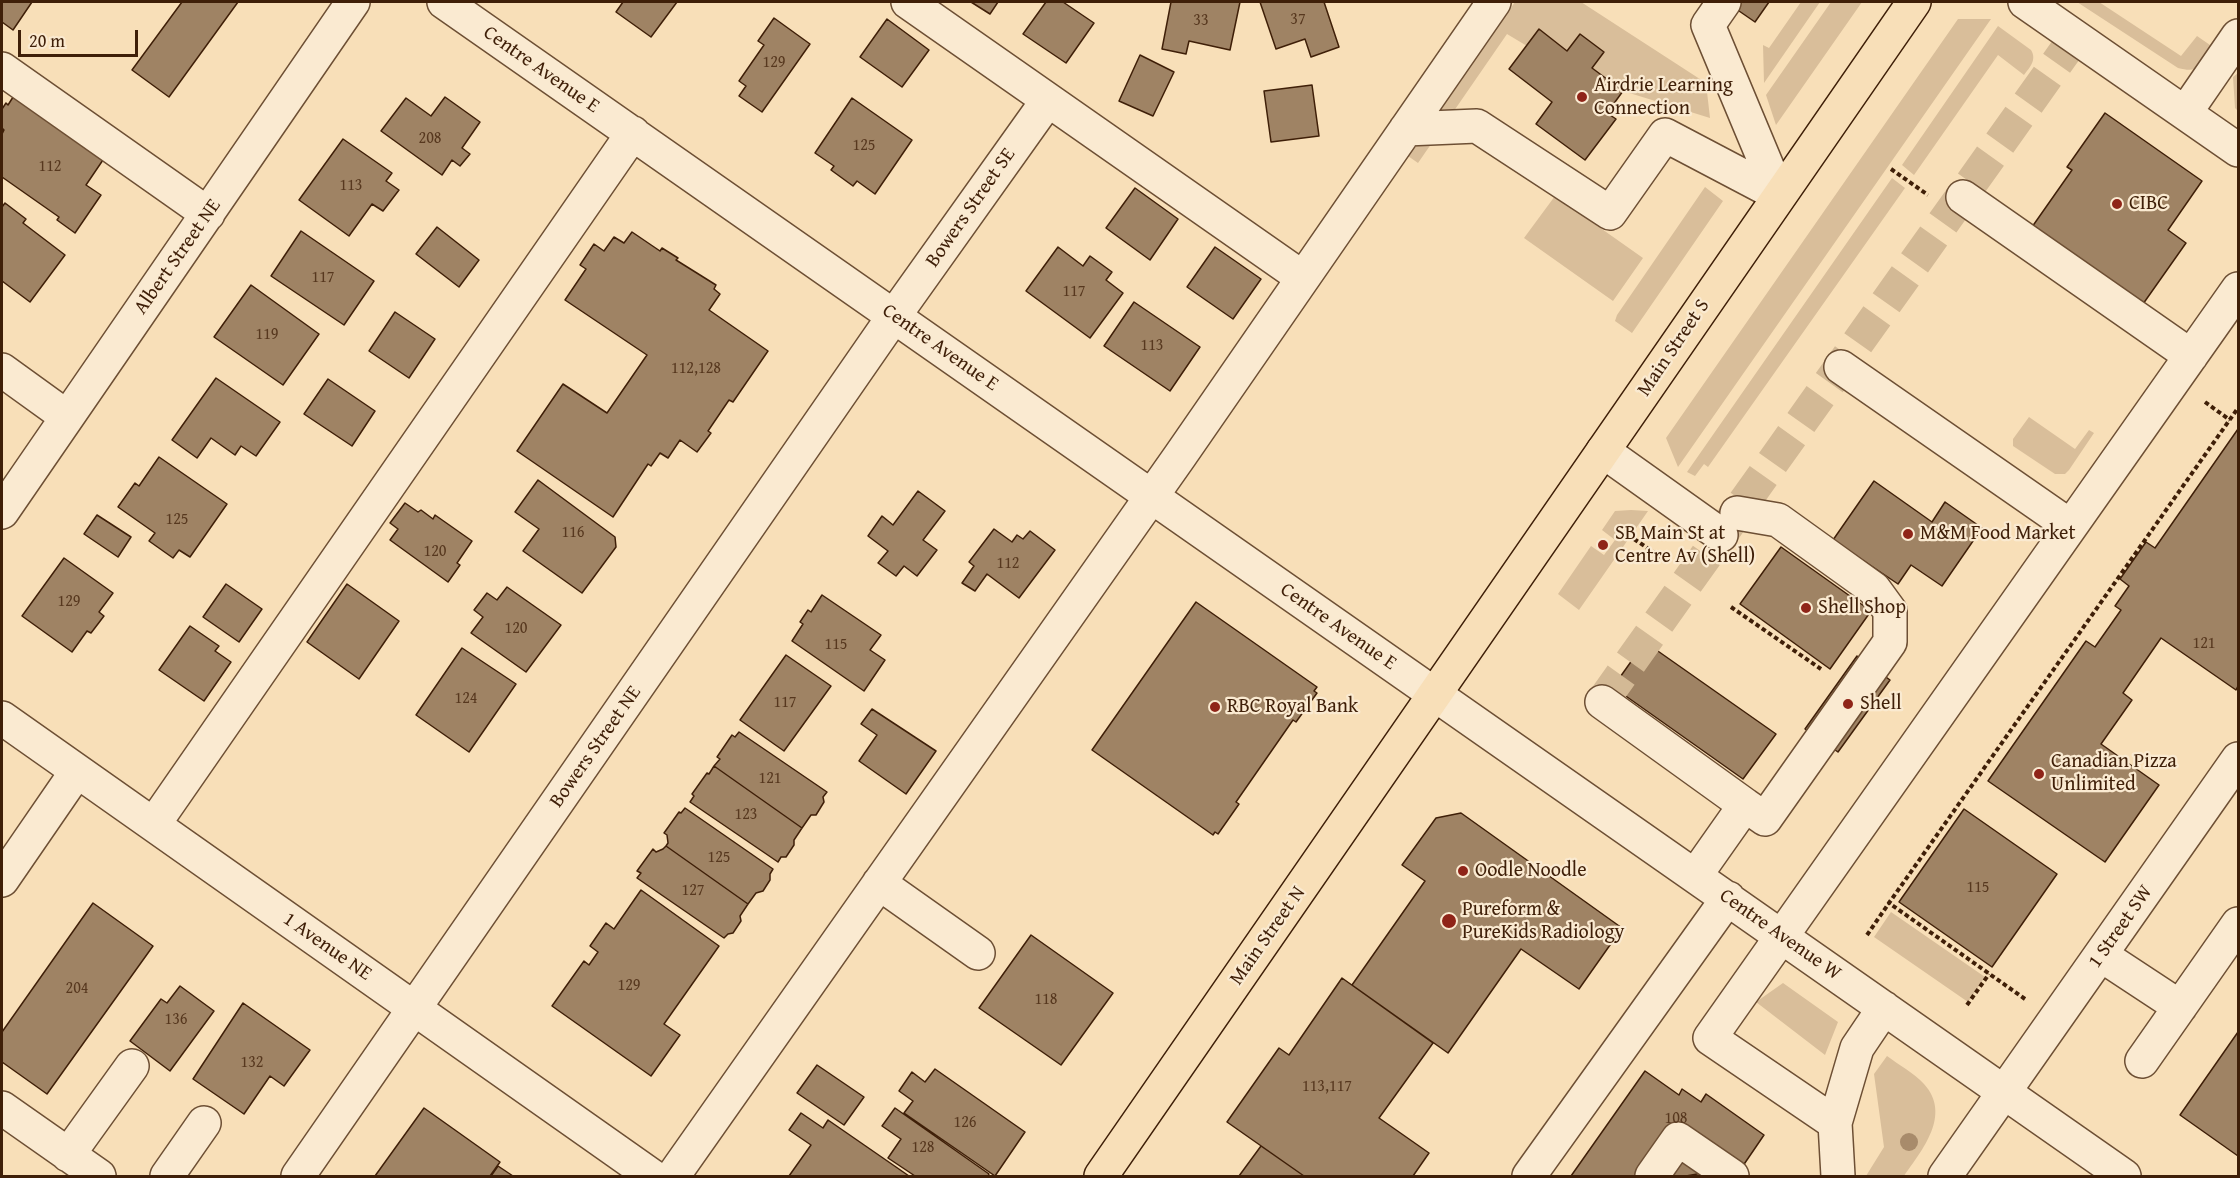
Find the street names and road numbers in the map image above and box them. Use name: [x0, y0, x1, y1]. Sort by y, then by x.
street label: Centre Avenue E: [478, 21, 604, 119]
street label: Bowers Street SE: [921, 144, 1021, 272]
street label: Albert Street NE: [129, 195, 227, 319]
street label: Main Street S: [1633, 295, 1715, 401]
street label: Centre Avenue E: [877, 299, 1003, 397]
street label: Centre Avenue E: [1275, 578, 1401, 676]
street label: Bowers Street NE: [545, 681, 647, 813]
street label: 1 Street SW: [2084, 881, 2158, 973]
street label: Main Street N: [1225, 882, 1311, 990]
street label: Centre Avenue W: [1714, 884, 1846, 986]
street label: 1 Avenue NE: [278, 908, 376, 986]

